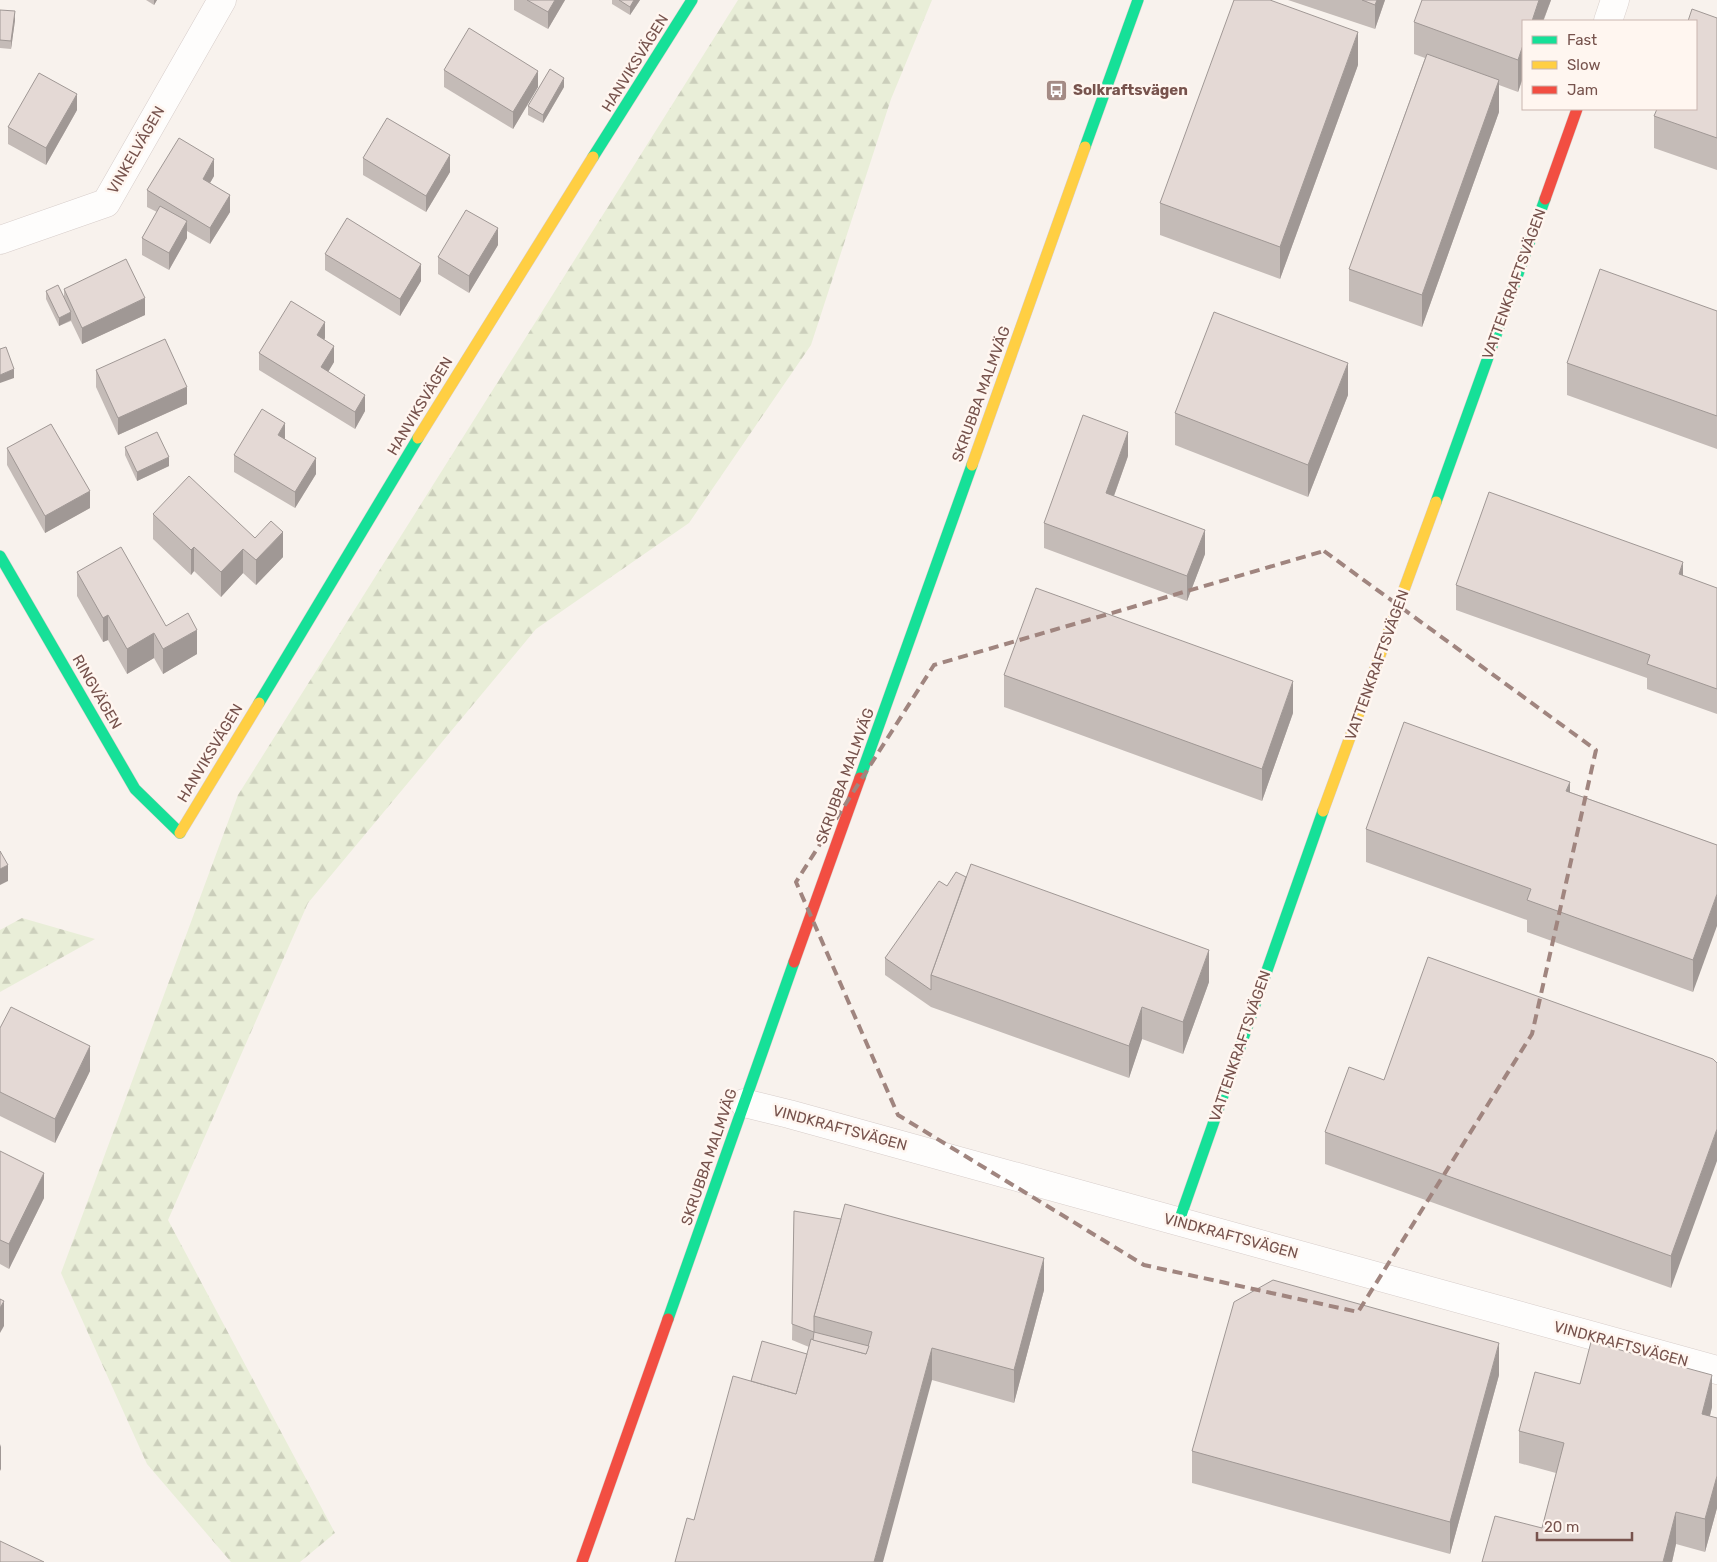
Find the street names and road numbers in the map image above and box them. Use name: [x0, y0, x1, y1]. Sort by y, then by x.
street label: HANVIKSVÄGEN: [598, 11, 672, 115]
street label: VINKELVÄGEN: [104, 103, 168, 197]
street label: VATTENKRAFTSVÄGEN: [1478, 206, 1550, 362]
street label: SKRUBBA MALMVÄG: [948, 324, 1014, 464]
street label: HANVIKSVÄGEN: [384, 354, 456, 458]
street label: VATTENKRAFTSVÄGEN: [1341, 587, 1413, 743]
street label: RINGVÄGEN: [68, 652, 126, 732]
street label: HANVIKSVÄGEN: [174, 701, 246, 805]
street label: SKRUBBA MALMVÄG: [812, 706, 878, 846]
street label: VATTENKRAFTSVÄGEN: [1206, 968, 1274, 1124]
street label: SKRUBBA MALMVÄG: [677, 1086, 741, 1228]
street label: VINDKRAFTSVÄGEN: [771, 1101, 909, 1155]
street label: VINDKRAFTSVÄGEN: [1162, 1209, 1300, 1263]
street label: VINDKRAFTSVÄGEN: [1552, 1317, 1690, 1371]

